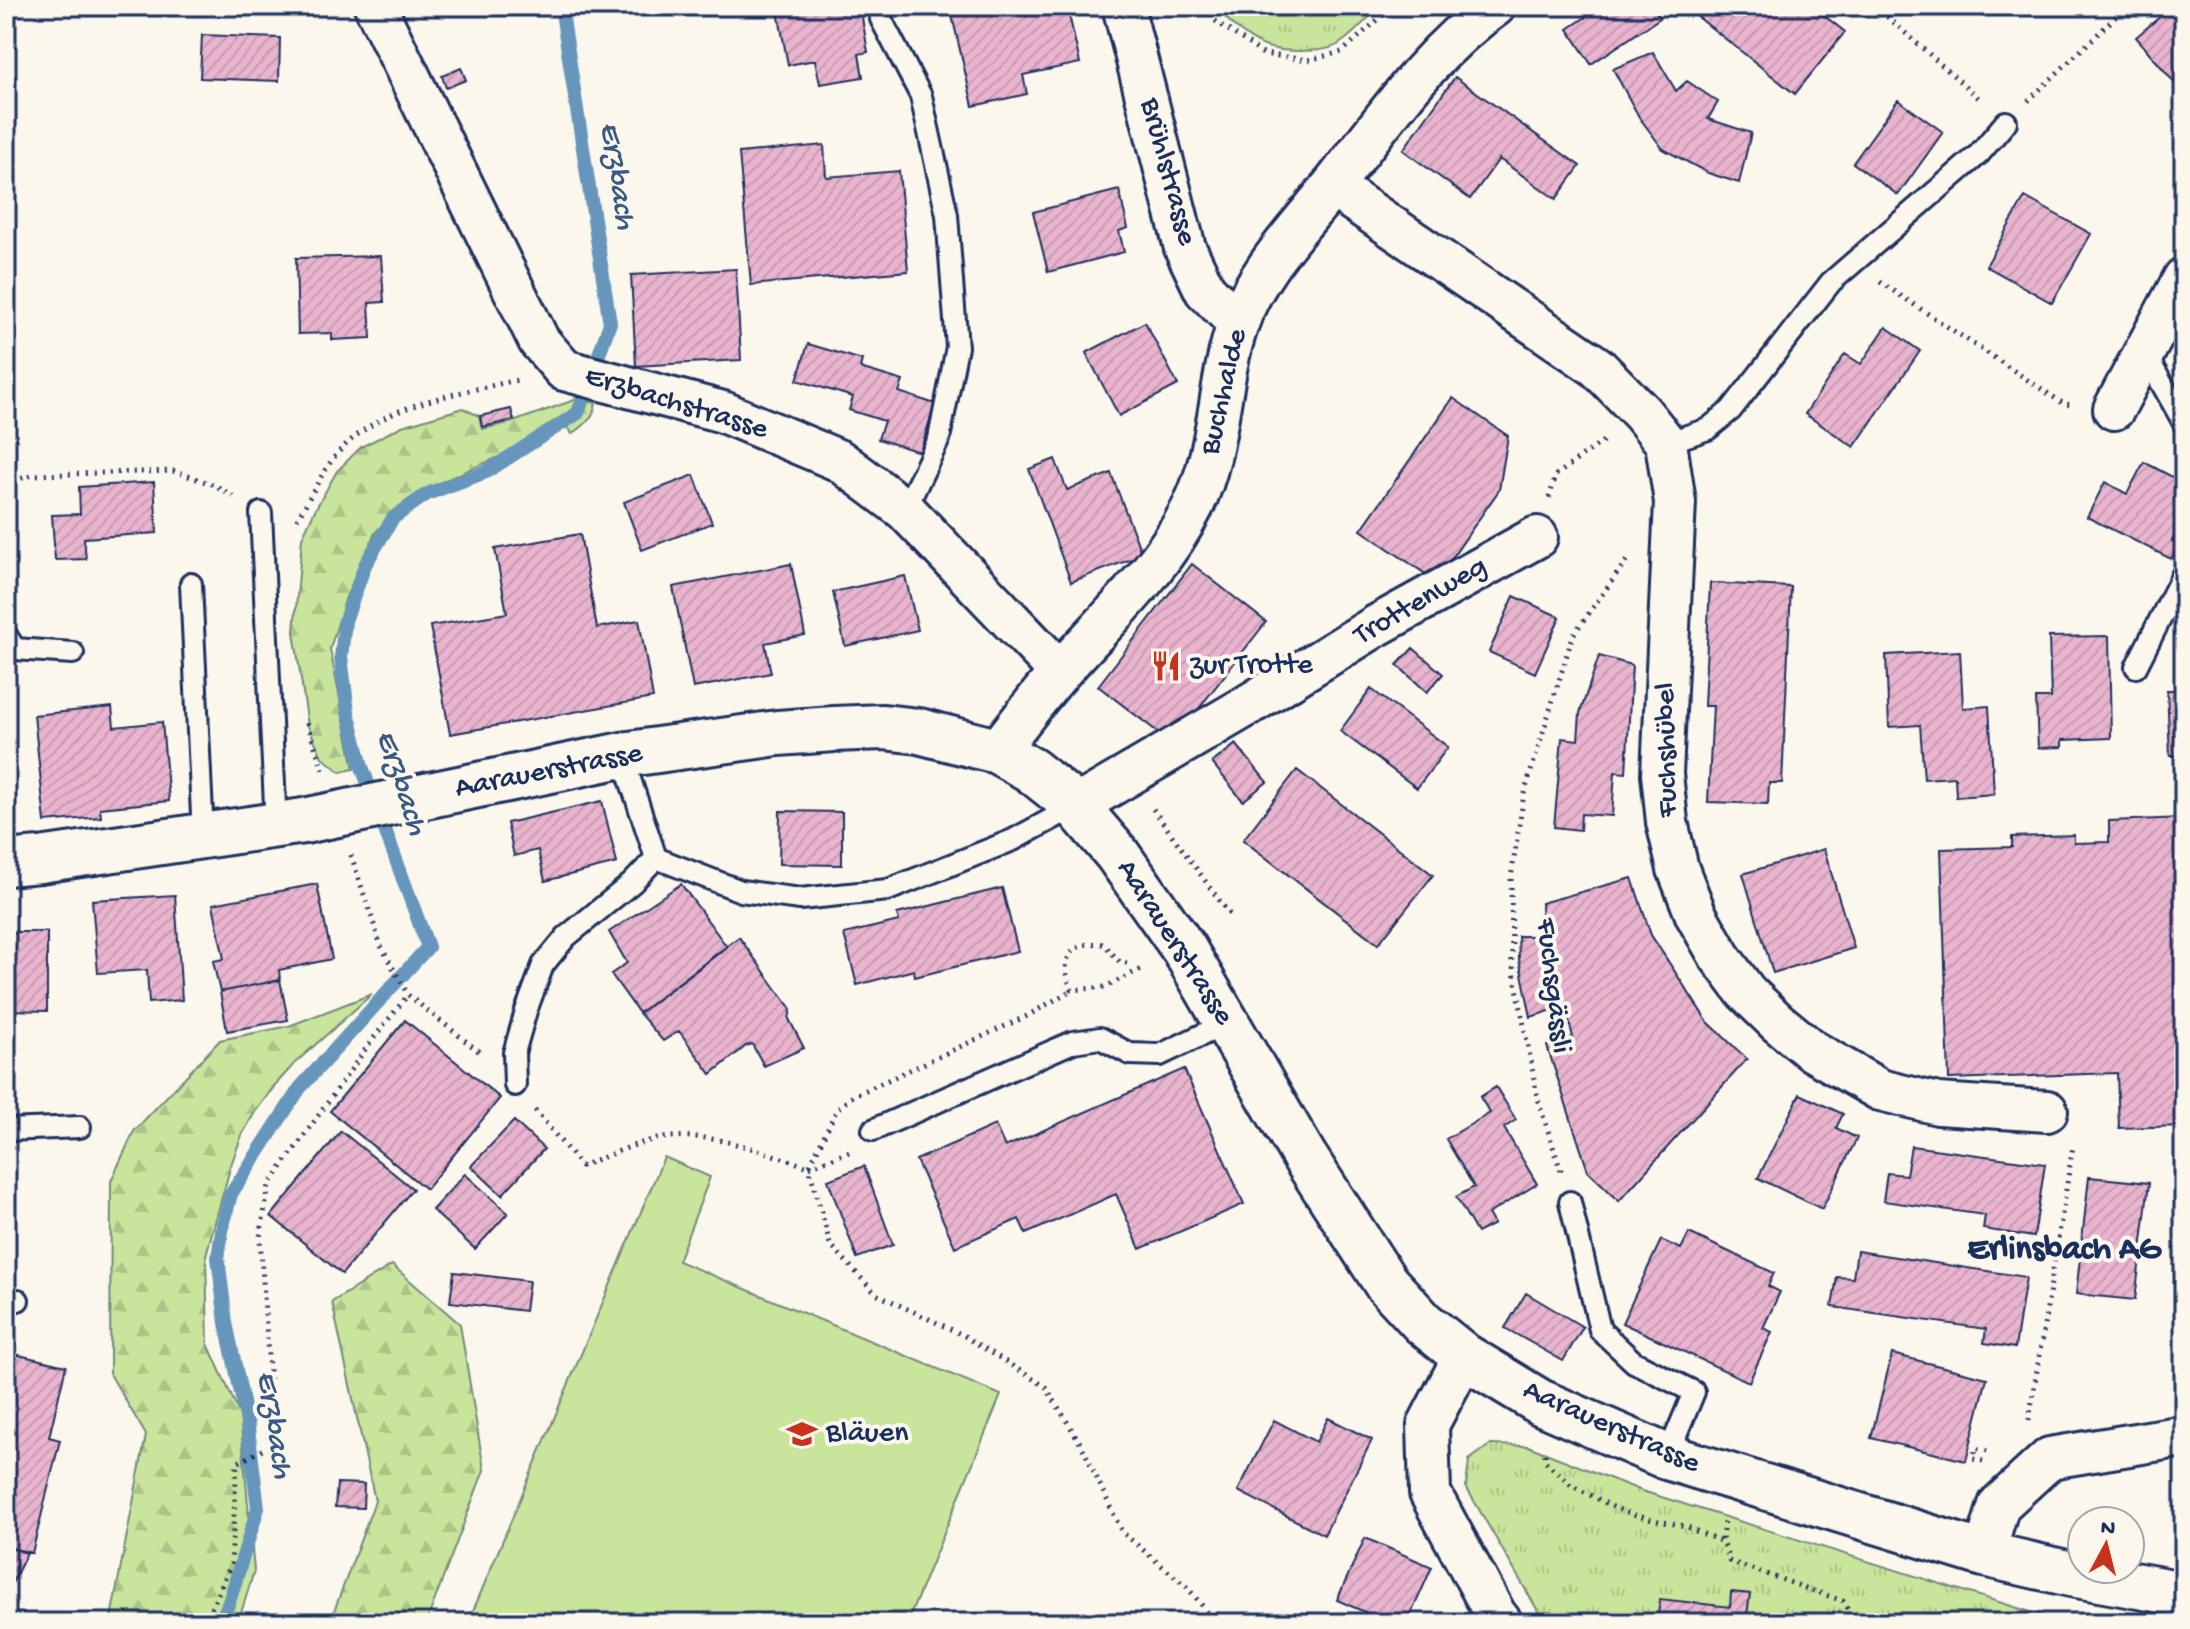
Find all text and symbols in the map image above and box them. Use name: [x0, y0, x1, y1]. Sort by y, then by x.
street label: Brühlstrasse: [1130, 94, 1204, 250]
water label: Erzbach: [589, 120, 643, 233]
street label: Buchhalde: [1193, 325, 1257, 459]
street label: Erzbachstrasse: [580, 360, 772, 449]
street label: Trottenweg: [1347, 550, 1494, 655]
restaurant icon: zur Trotte: [1149, 649, 1183, 683]
place label: zur Trotte: [1190, 649, 1313, 684]
street label: Fuchshübel: [1649, 682, 1687, 819]
water label: Erzbach: [365, 726, 435, 841]
street label: Aarauerstrasse: [452, 737, 646, 807]
street label: Aarauerstrasse: [1108, 854, 1241, 1033]
street label: Fuchsgässli: [1526, 916, 1578, 1055]
district label: Erlinsbach AG: [1968, 1231, 2162, 1271]
water label: Erzbach: [246, 1369, 300, 1482]
street label: Aarauerstrasse: [1517, 1373, 1705, 1483]
school or university icon: Bläuen: [785, 1417, 819, 1451]
place label: Bläuen: [825, 1417, 908, 1452]
north arrow: [2066, 1505, 2146, 1585]
text: N: [2099, 1515, 2117, 1543]

